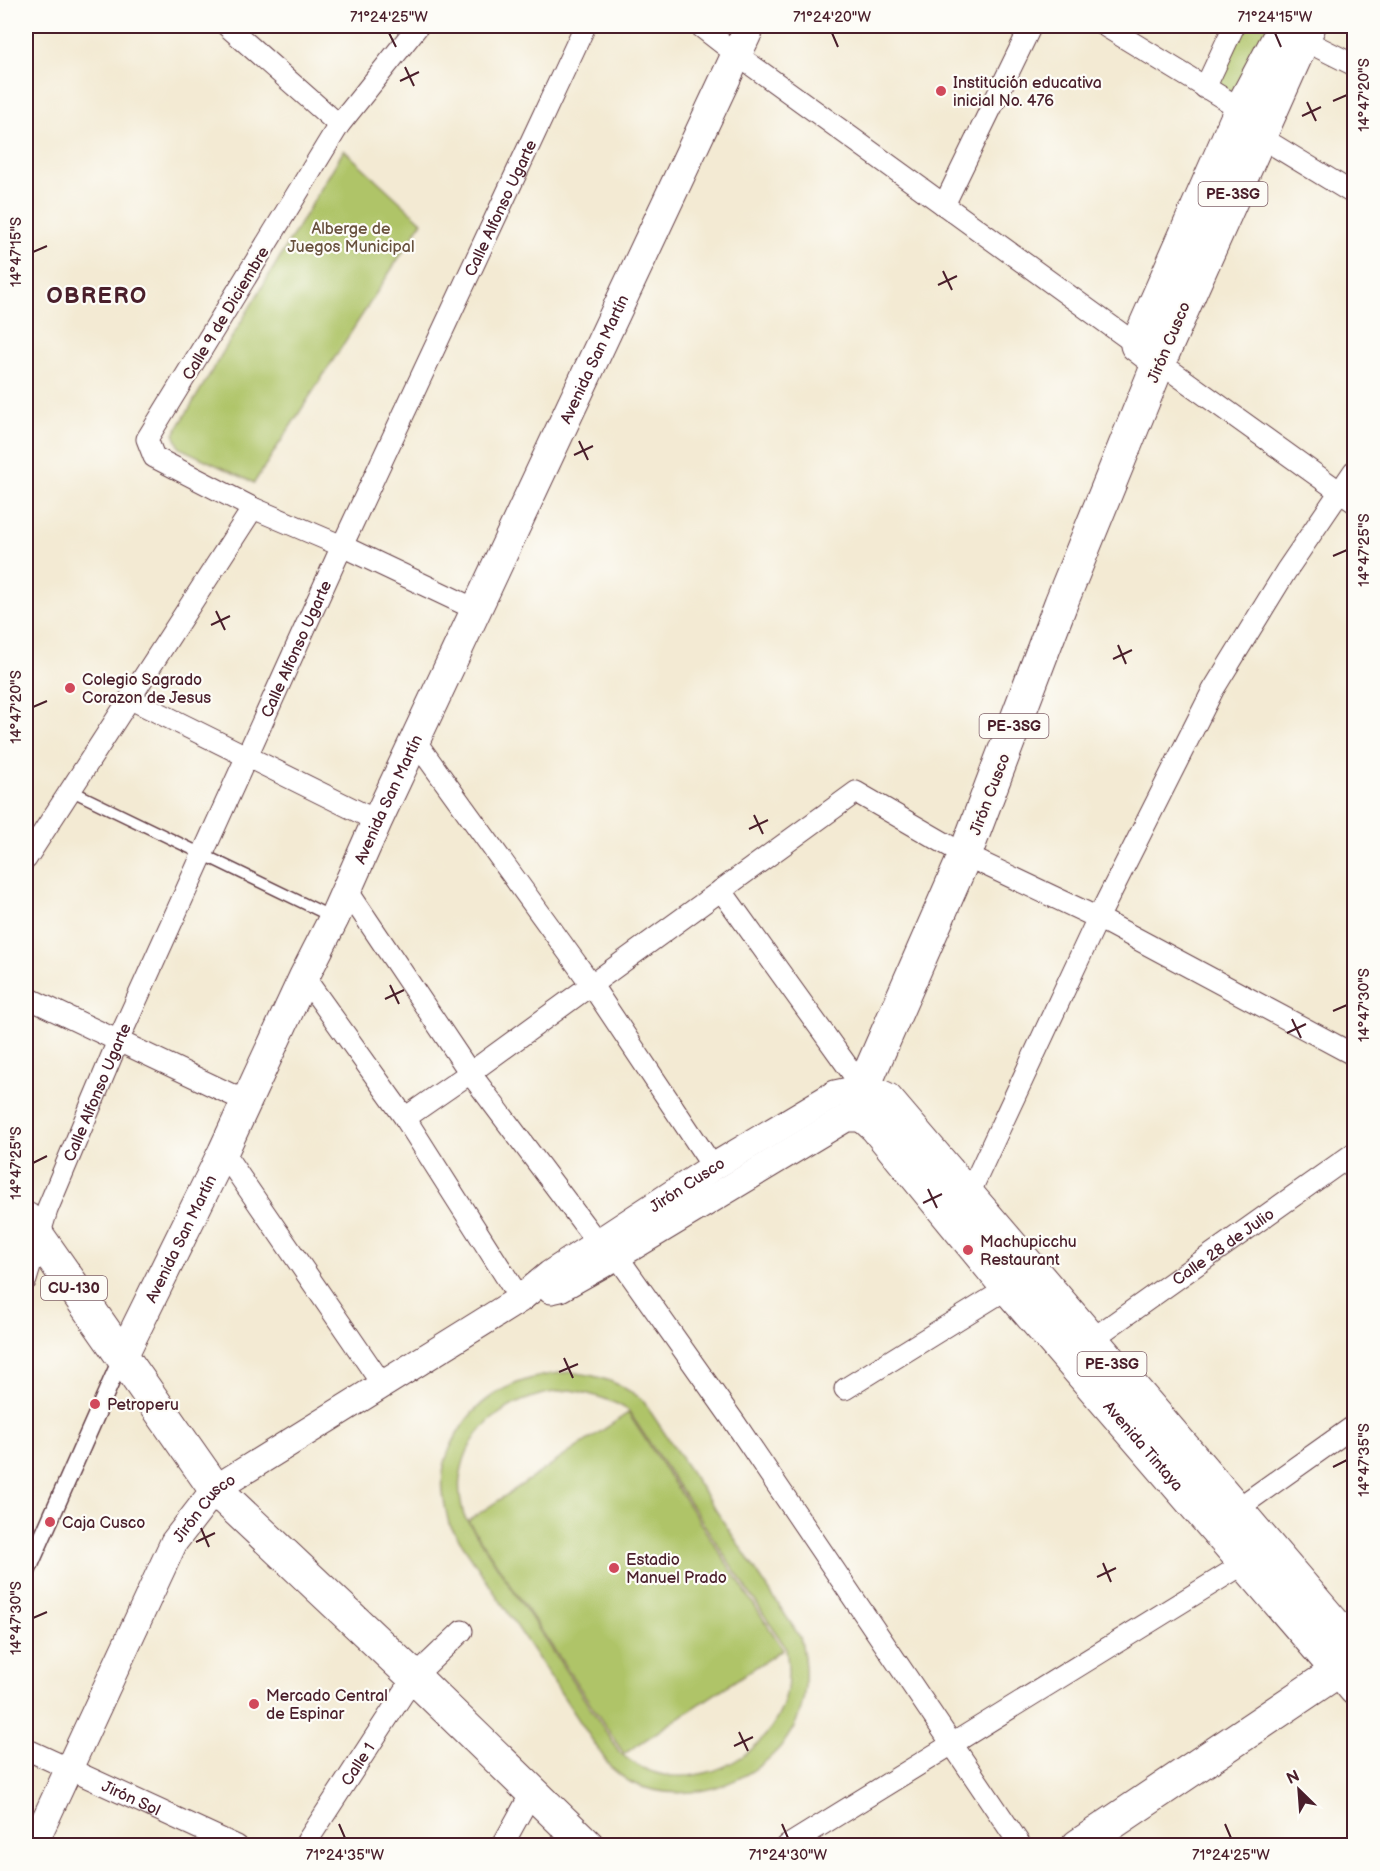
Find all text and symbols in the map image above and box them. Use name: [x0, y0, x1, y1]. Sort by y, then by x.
text: 71°24'25"W: [350, 8, 428, 27]
text: 71°24'20"W: [793, 8, 871, 27]
text: 71°24'15"W: [1238, 8, 1313, 27]
text: 14°47'20"S: [1355, 58, 1374, 132]
place label: Institución educativa inicial No. 476: [953, 74, 1102, 111]
marker: Institución educativa inicial No. 476: [934, 84, 948, 98]
street label: Calle Alfonso Ugarte: [461, 137, 542, 280]
road number: PE-3SG: [1198, 182, 1268, 206]
text: 14°47'15"S: [7, 217, 26, 287]
park label: Alberge de Juegos Municipal: [288, 220, 414, 257]
street label: Calle 9 de Diciembre: [179, 243, 274, 384]
district label: OBRERO: [46, 283, 148, 310]
street label: Avenida San Martín: [557, 292, 633, 427]
street label: Jirón Cusco: [1144, 299, 1195, 386]
text: 14°47'25"S: [1355, 513, 1374, 587]
street label: Calle Alfonso Ugarte: [258, 577, 336, 721]
text: 14°47'20"S: [7, 670, 26, 744]
place label: Colegio Sagrado Corazon de Jesus: [82, 671, 211, 708]
marker: Colegio Sagrado Corazon de Jesus: [63, 681, 77, 695]
road number: PE-3SG: [980, 714, 1048, 738]
street label: Avenida San Martín: [351, 732, 427, 867]
street label: Jirón Cusco: [966, 751, 1015, 838]
text: 14°47'30"S: [1355, 968, 1374, 1042]
street label: Calle Alfonso Ugarte: [60, 1020, 136, 1165]
text: 14°47'25"S: [7, 1126, 26, 1200]
street label: Jirón Cusco: [646, 1154, 729, 1217]
street label: Avenida San Martín: [142, 1172, 221, 1306]
street label: Calle 28 de Julio: [1169, 1205, 1278, 1290]
place label: Machupicchu Restaurant: [980, 1233, 1077, 1270]
marker: Machupicchu Restaurant: [961, 1243, 975, 1257]
road number: CU-130: [41, 1276, 107, 1300]
road number: PE-3SG: [1078, 1352, 1146, 1376]
place label: Petroperu: [107, 1396, 179, 1415]
marker: Petroperu: [88, 1397, 102, 1411]
street label: Avenida Tintaya: [1099, 1398, 1187, 1495]
text: 14°47'35"S: [1355, 1423, 1374, 1497]
street label: Jirón Cusco: [169, 1471, 239, 1547]
place label: Caja Cusco: [62, 1514, 145, 1533]
marker: Caja Cusco: [43, 1515, 57, 1529]
place label: Estadio Manuel Prado: [626, 1551, 727, 1588]
marker: Estadio Manuel Prado: [607, 1561, 621, 1575]
text: 14°47'30"S: [7, 1581, 26, 1655]
place label: Mercado Central de Espinar: [266, 1687, 388, 1724]
marker: Mercado Central de Espinar: [247, 1697, 261, 1711]
street label: Calle 1: [338, 1740, 380, 1790]
north arrow: [1269, 1760, 1329, 1820]
text: N: [1284, 1767, 1303, 1789]
street label: Jirón Sol: [98, 1777, 163, 1820]
text: 71°24'35"W: [306, 1846, 384, 1865]
text: 71°24'30"W: [749, 1846, 828, 1865]
text: 71°24'25"W: [1192, 1846, 1270, 1865]

